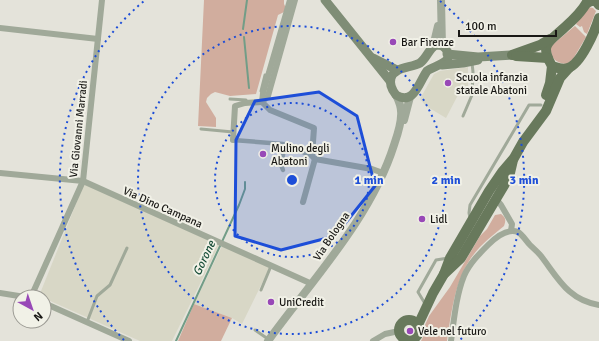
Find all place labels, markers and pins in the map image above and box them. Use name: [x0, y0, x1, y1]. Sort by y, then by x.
place label: Bar Firenze: [401, 36, 454, 49]
marker: Bar Firenze: [388, 37, 398, 47]
place label: Scuola infanzia statale Abatoni: [456, 71, 528, 97]
marker: Scuola infanzia statale Abatoni: [443, 78, 453, 88]
place label: Mulino degli Abatoni: [271, 142, 330, 168]
marker: Mulino degli Abatoni: [258, 149, 268, 159]
centre of rings: [285, 173, 299, 187]
place label: Lidl: [430, 213, 448, 226]
marker: Lidl: [417, 214, 427, 224]
place label: UniCredit: [279, 296, 324, 309]
marker: UniCredit: [266, 297, 276, 307]
place label: Vele nel futuro: [418, 325, 487, 338]
marker: Vele nel futuro: [405, 326, 415, 336]

